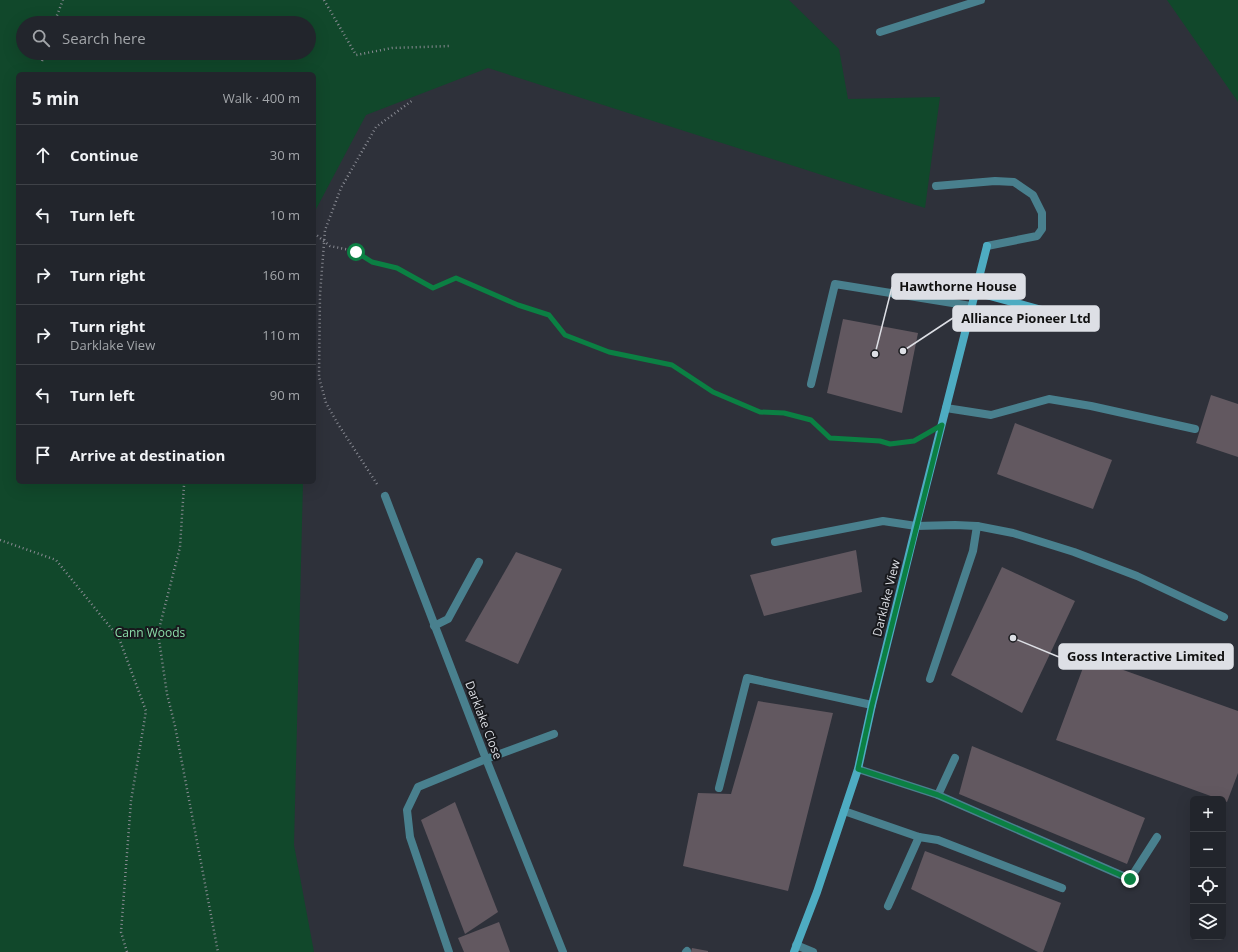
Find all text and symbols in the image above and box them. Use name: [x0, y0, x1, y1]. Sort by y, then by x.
search box: [16, 16, 316, 60]
icon: search: [30, 27, 52, 49]
text: Search here: [62, 28, 146, 48]
text: 5 min: [32, 87, 79, 110]
text: Walk · 400 m: [223, 89, 300, 107]
icon: ahead: [32, 144, 54, 166]
text: Continue: [70, 145, 138, 165]
text: 30 m: [270, 146, 300, 164]
icon: left: [32, 204, 54, 226]
text: Turn left: [70, 205, 135, 225]
text: 10 m: [270, 206, 300, 224]
route start: [347, 243, 365, 261]
icon: right: [32, 264, 54, 286]
text: Turn right: [70, 265, 145, 285]
text: 160 m: [262, 266, 300, 284]
callout: Hawthorne House: [892, 274, 1025, 299]
text: Hawthorne House: [899, 277, 1017, 295]
callout: Alliance Pioneer Ltd: [953, 306, 1099, 331]
text: Alliance Pioneer Ltd: [961, 309, 1091, 327]
text: Turn right: [70, 316, 145, 336]
icon: right: [32, 324, 54, 346]
text: 110 m: [262, 326, 300, 344]
text: Darklake View: [70, 336, 155, 354]
icon: left: [32, 384, 54, 406]
text: Turn left: [70, 385, 135, 405]
text: 90 m: [270, 386, 300, 404]
icon: arrive: [32, 444, 54, 466]
text: Arrive at destination: [70, 445, 225, 465]
street label: Darklake View: [868, 557, 904, 638]
park label: Cann Woods: [115, 624, 186, 641]
callout: Goss Interactive Limited: [1059, 644, 1233, 669]
text: Goss Interactive Limited: [1067, 647, 1225, 665]
street label: Darklake Close: [461, 678, 507, 762]
map controls: [1190, 796, 1226, 940]
button: +: [1190, 796, 1226, 832]
button: −: [1190, 832, 1226, 868]
button: locate: [1190, 868, 1226, 904]
route end: [1121, 870, 1139, 888]
button: layers: [1190, 904, 1226, 940]

